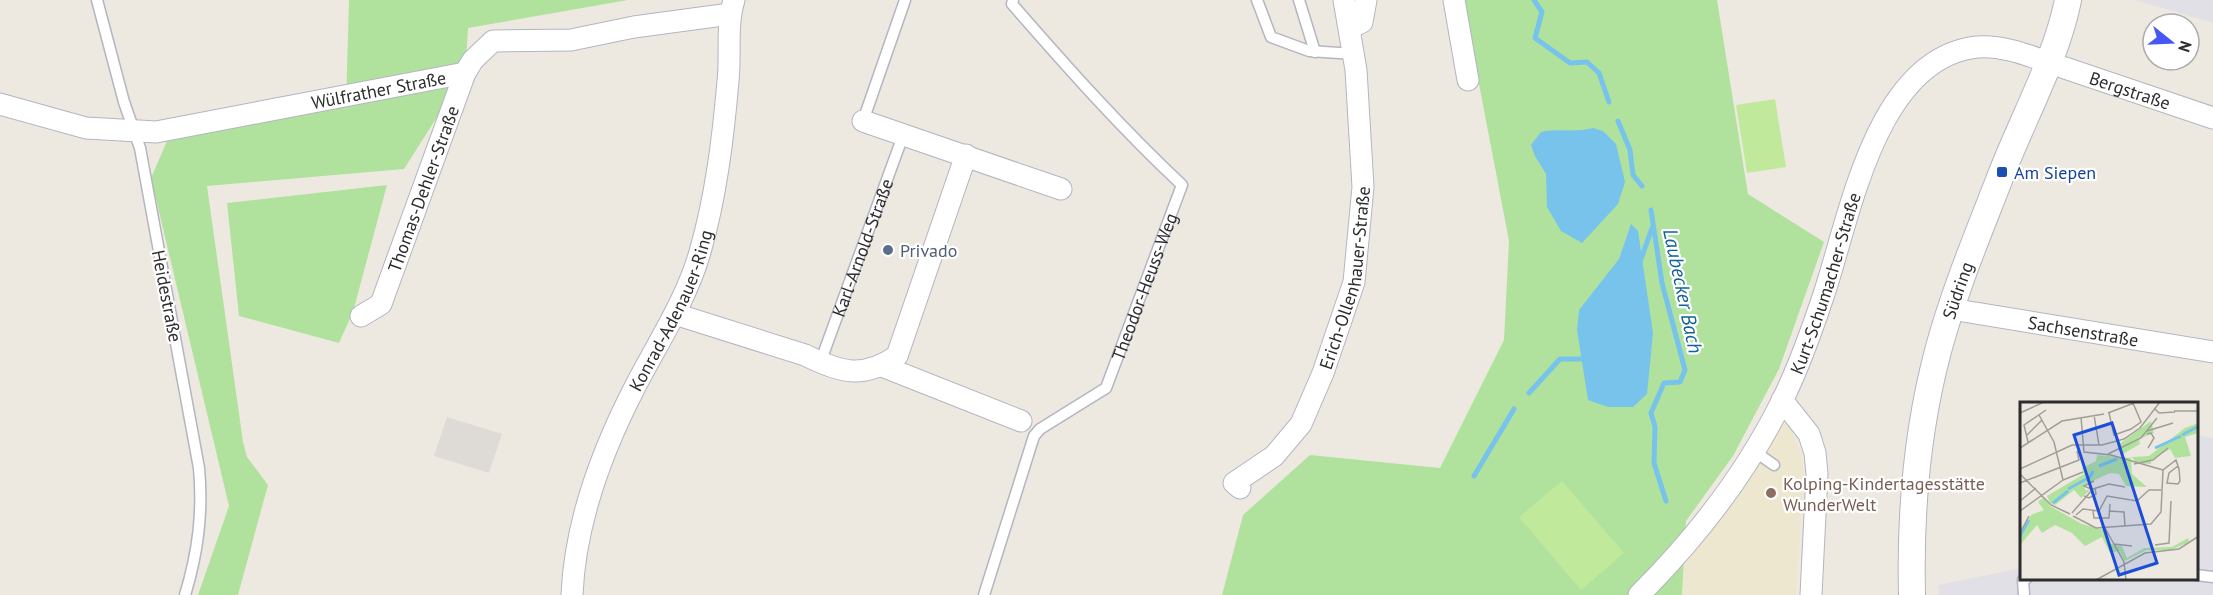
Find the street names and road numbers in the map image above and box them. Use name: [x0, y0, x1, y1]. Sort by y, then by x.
street label: Wülfrather Straße: [309, 65, 448, 114]
street label: Bergstraße: [2086, 66, 2174, 114]
street label: Thomas-Dehler-Straße: [382, 102, 464, 275]
street label: Karl-Arnold-Straße: [826, 175, 898, 320]
street label: Erich-Ollenhauer-Straße: [1314, 185, 1375, 372]
street label: Kurt-Schumacher-Straße: [1784, 189, 1865, 377]
street label: Theodor-Heuss-Weg: [1106, 209, 1182, 363]
street label: Konrad-Adenauer-Ring: [623, 227, 717, 395]
street label: Heidestraße: [147, 248, 187, 344]
street label: Südring: [1937, 258, 1978, 322]
street label: Sachsenstraße: [2026, 310, 2140, 351]

